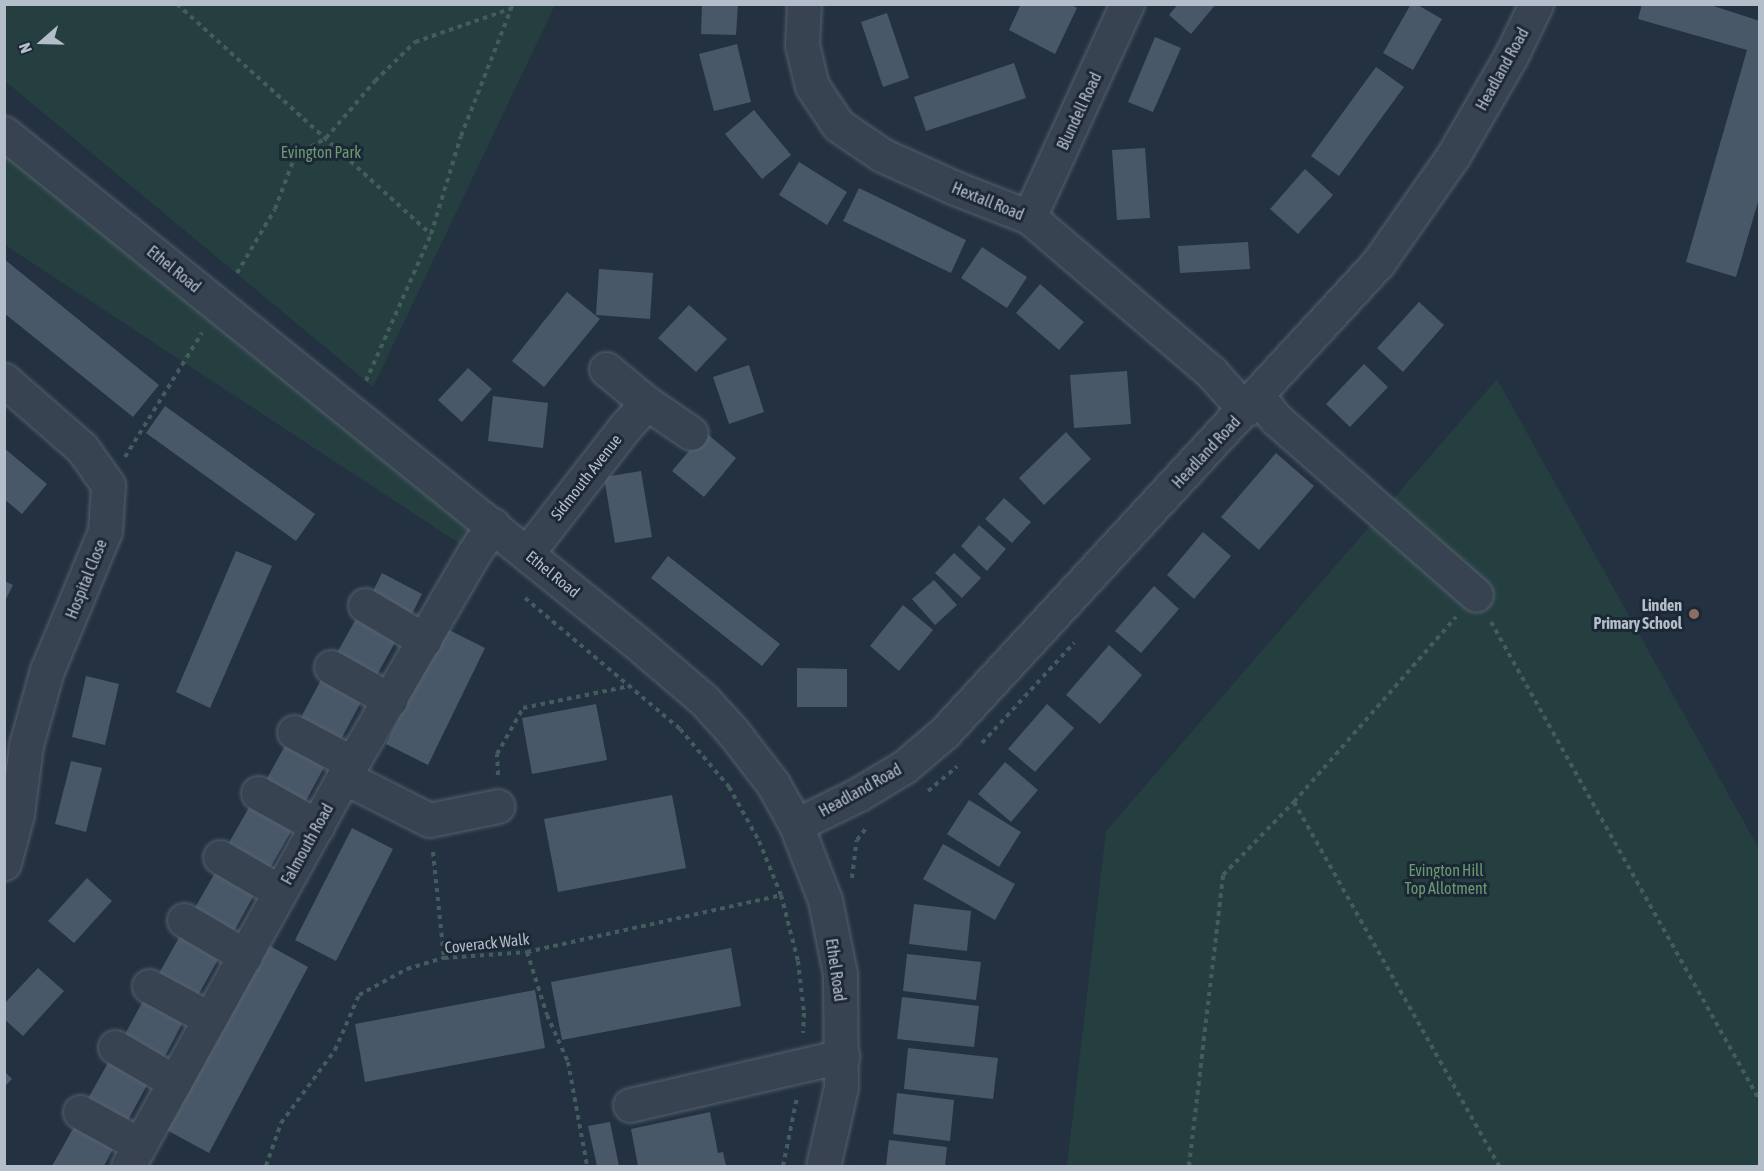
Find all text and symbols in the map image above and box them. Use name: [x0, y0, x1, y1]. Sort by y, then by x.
north arrow: [12, 12, 72, 72]
street label: Headland Road: [1471, 24, 1533, 114]
text: N: [15, 41, 35, 56]
street label: Blundell Road: [1053, 69, 1105, 153]
park label: Evington Park: [281, 142, 361, 162]
street label: Hextall Road: [949, 178, 1027, 224]
street label: Ethel Road: [143, 242, 205, 296]
street label: Headland Road: [1168, 412, 1244, 492]
street label: Sidmouth Avenue: [547, 430, 625, 524]
street label: Hospital Close: [61, 536, 111, 622]
street label: Ethel Road: [522, 547, 584, 601]
place label: Linden Primary School: [1594, 595, 1682, 633]
marker: Linden Primary School: [1687, 607, 1701, 621]
street label: Headland Road: [815, 759, 905, 821]
street label: Falmouth Road: [277, 800, 337, 888]
park label: Evington Hill Top Allotment: [1405, 860, 1487, 898]
street label: Coverack Walk: [444, 929, 530, 957]
street label: Ethel Road: [822, 937, 850, 1003]

